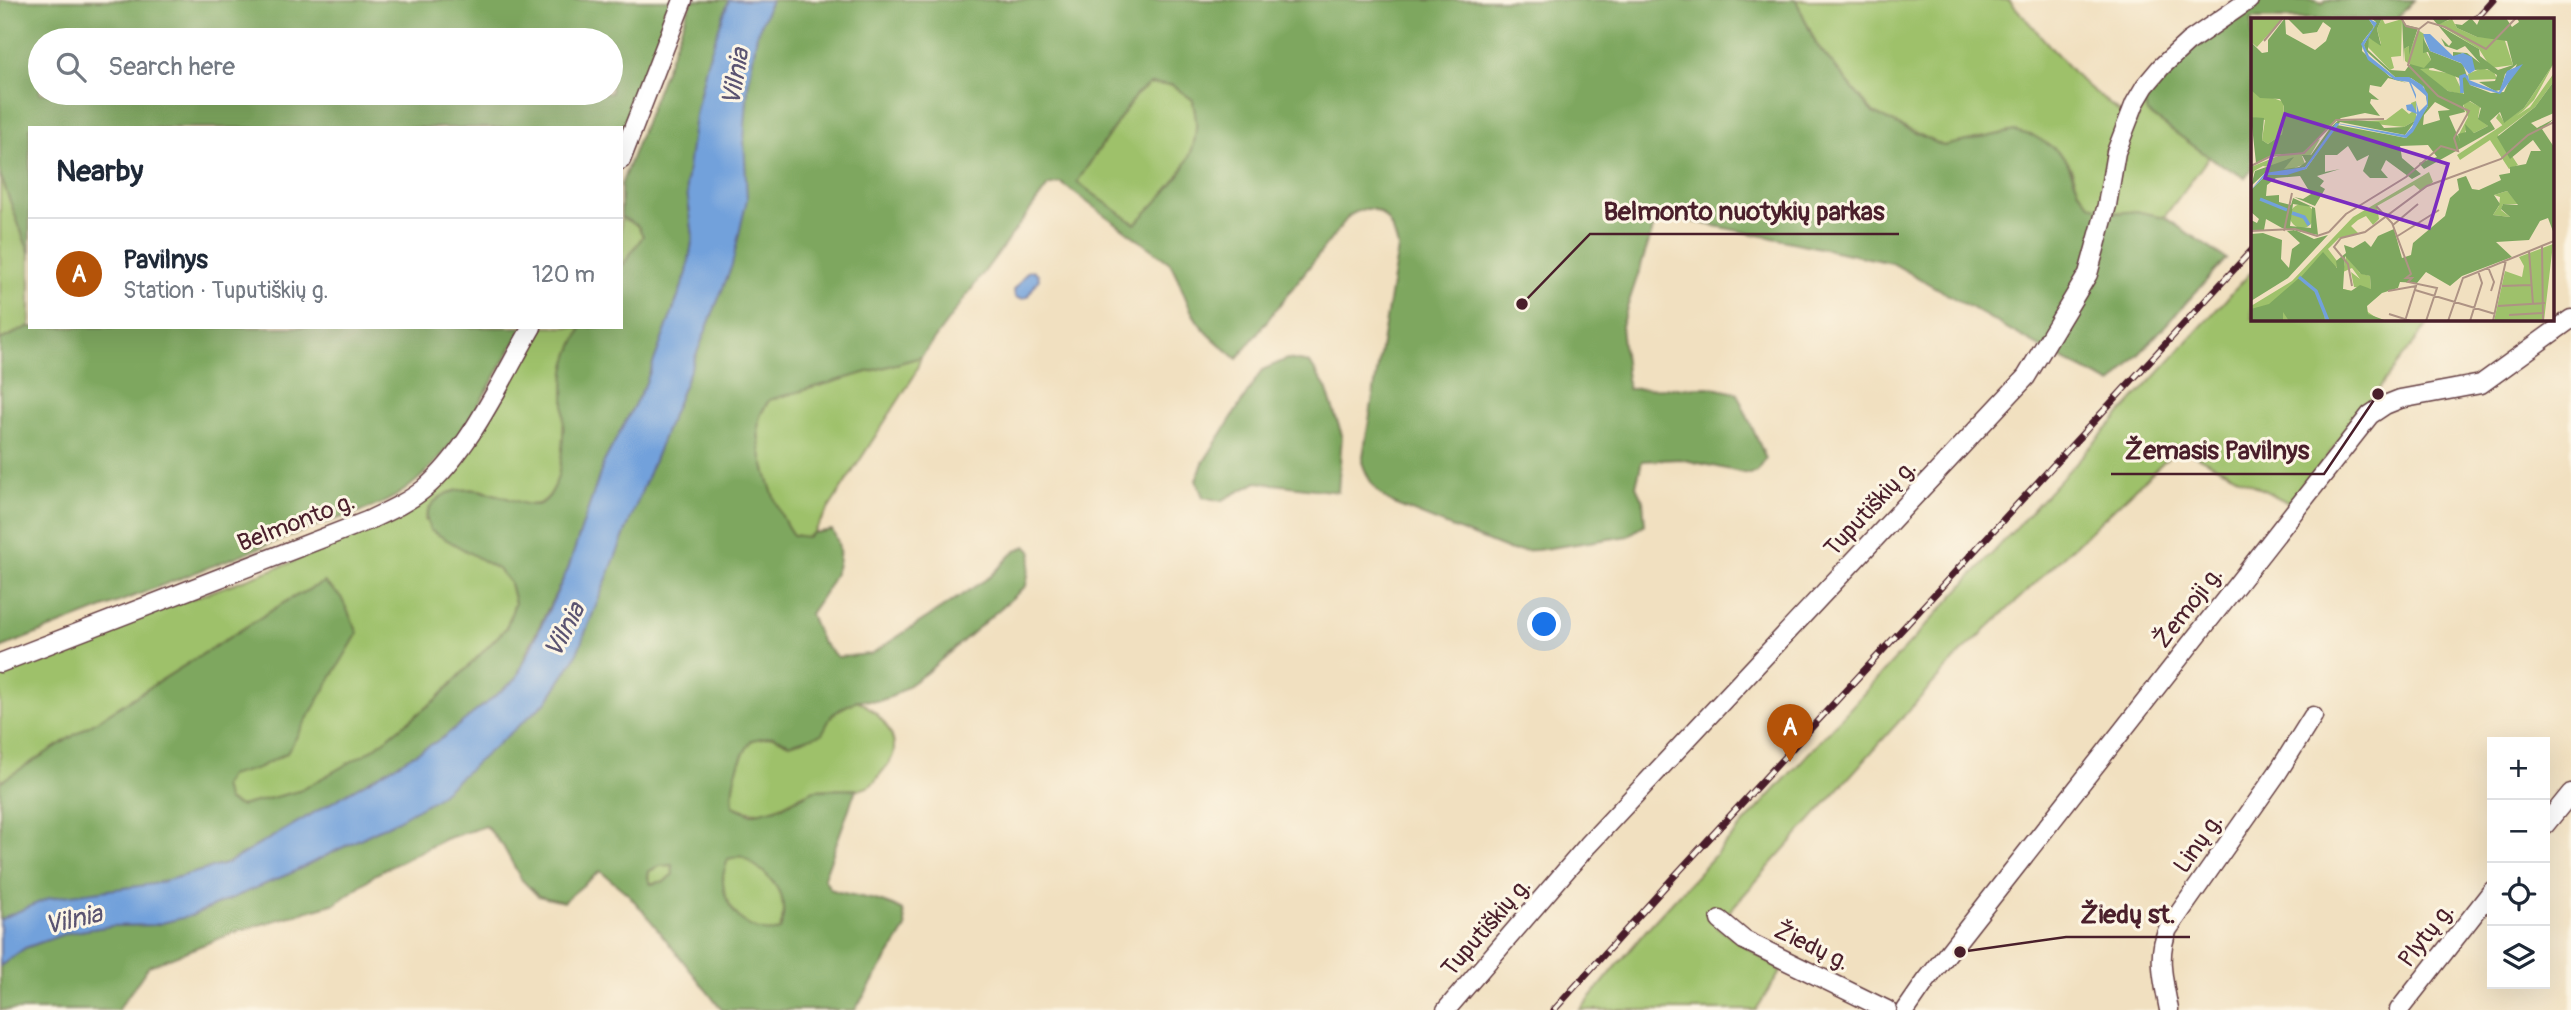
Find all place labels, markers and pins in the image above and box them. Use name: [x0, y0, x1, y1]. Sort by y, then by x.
callout: Belmonto nuotykių parkas: [1590, 187, 1899, 234]
callout: Žemasis Pavilnys: [2111, 427, 2324, 474]
pin: A: [1767, 704, 1813, 762]
callout: Žiedų st.: [2066, 890, 2190, 937]

